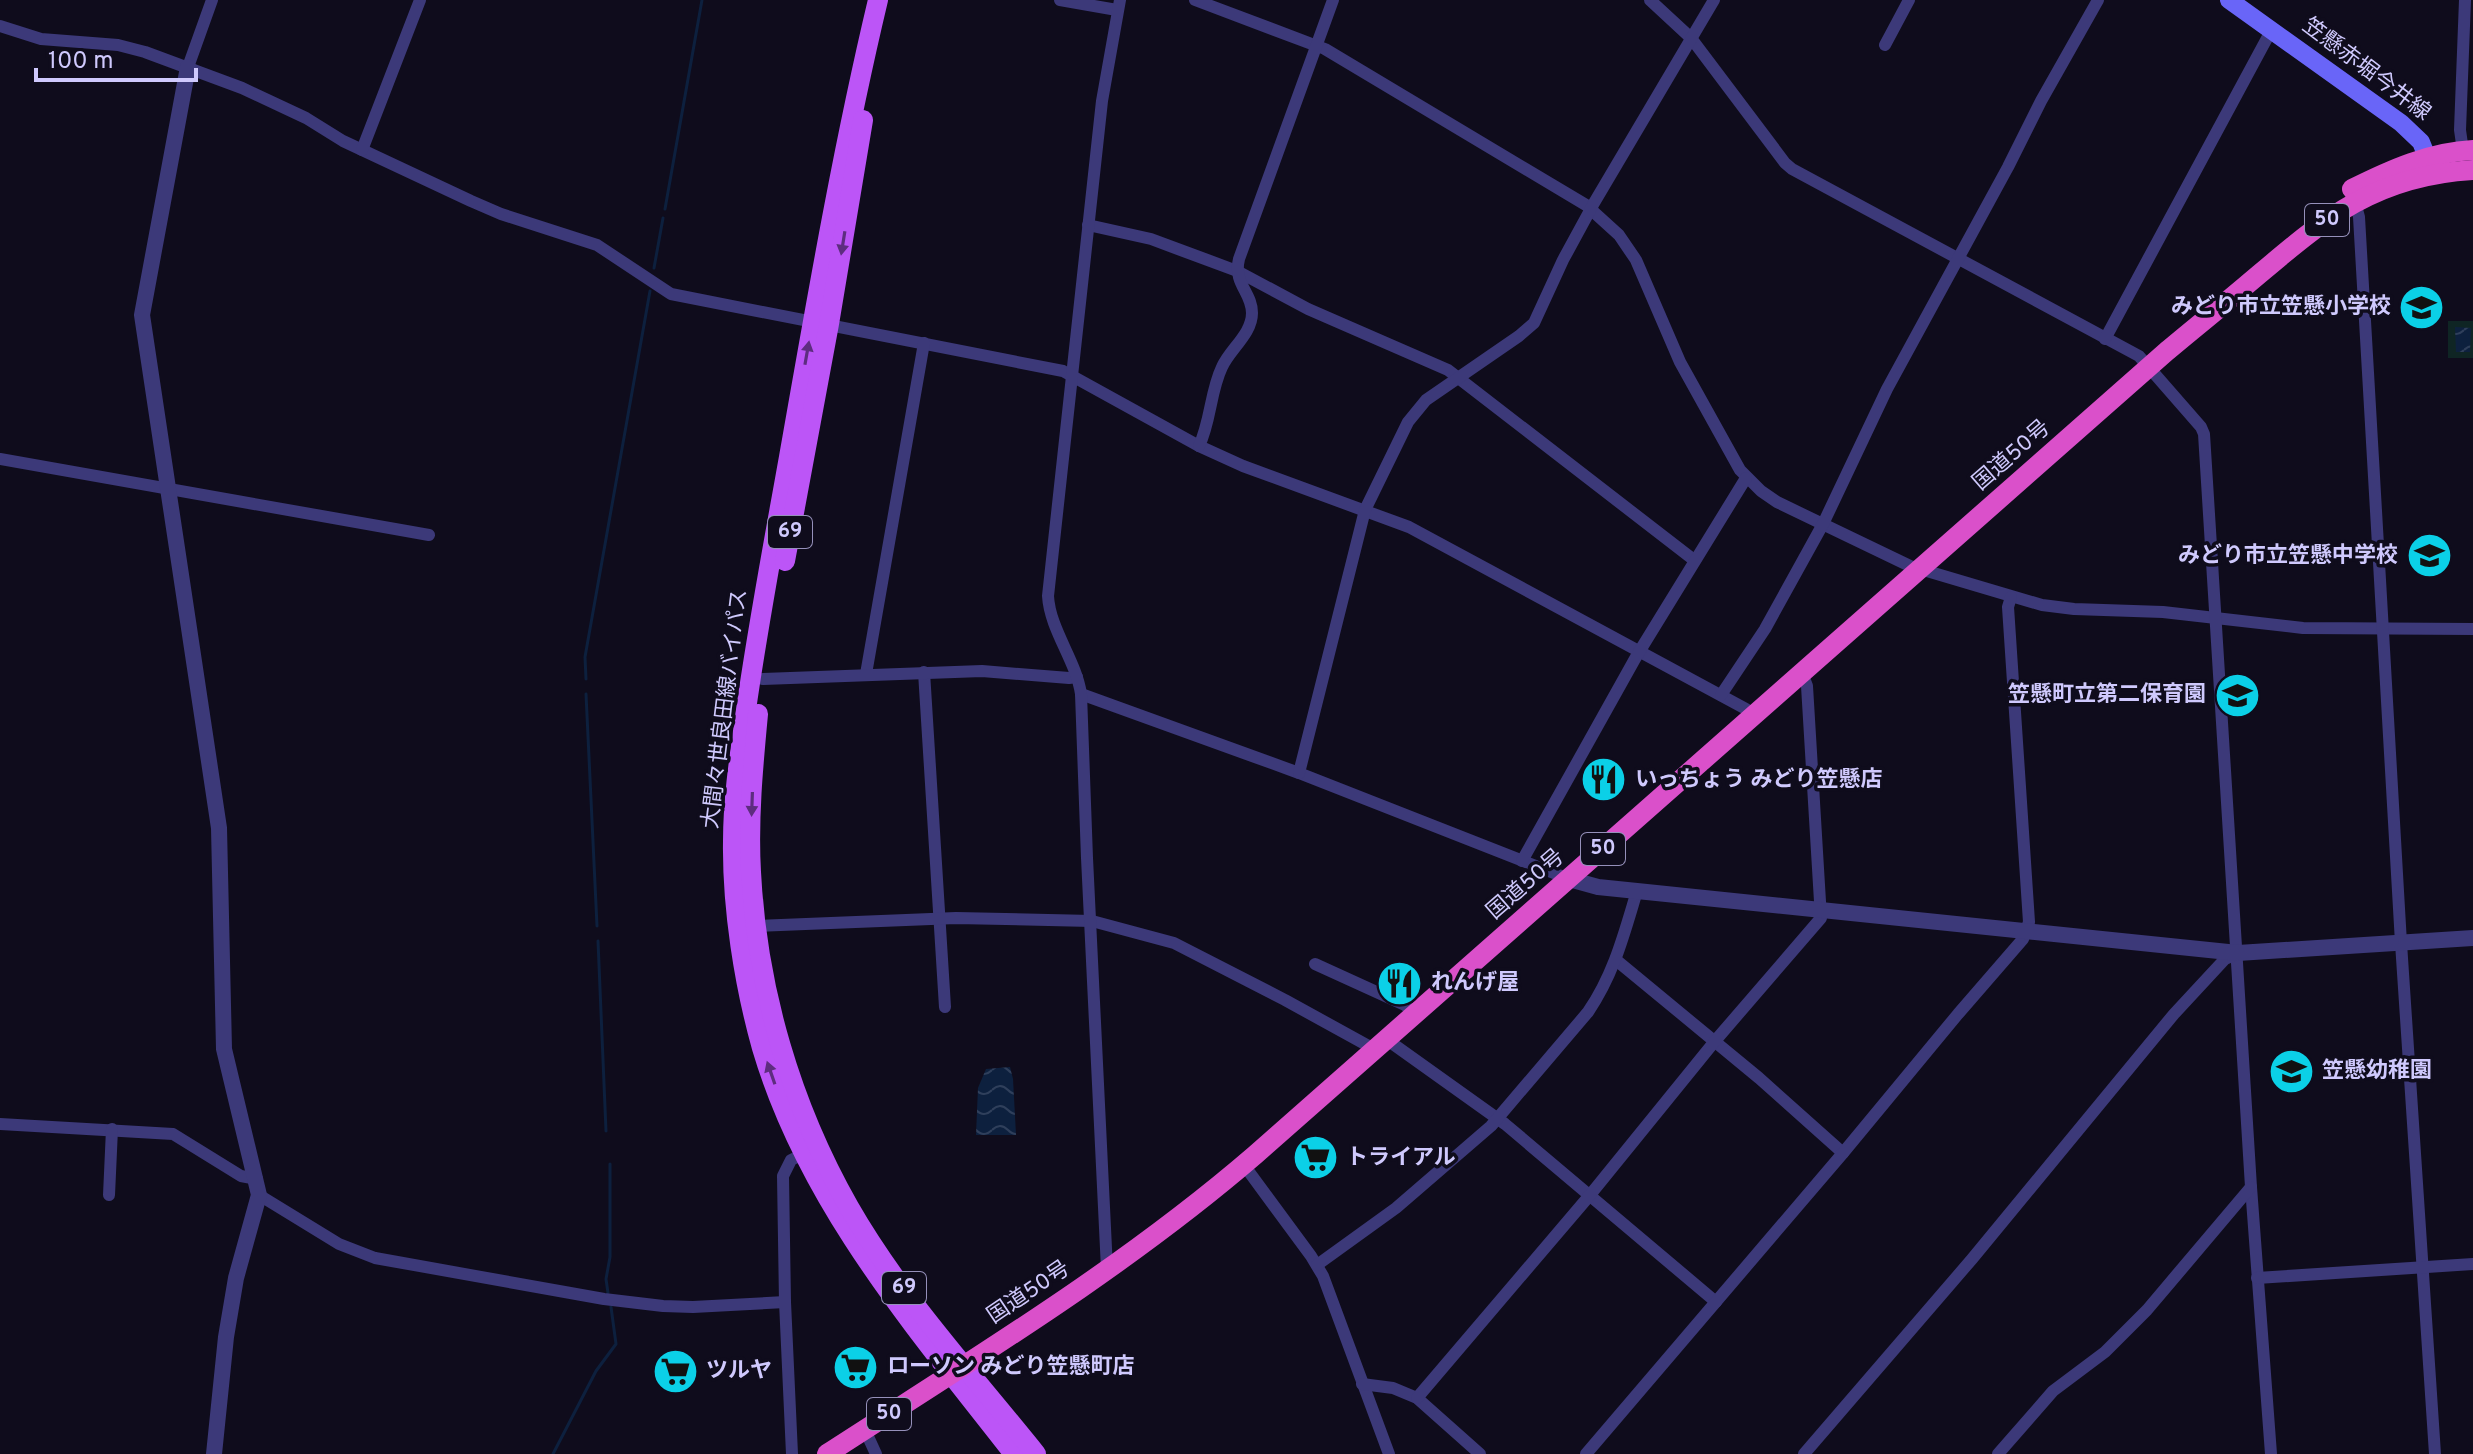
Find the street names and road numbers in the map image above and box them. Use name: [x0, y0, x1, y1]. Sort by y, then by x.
street label: 笠懸赤堀今井線: [2296, 13, 2436, 127]
road number: 50: [2305, 204, 2349, 236]
street label: 国道50号: [1968, 415, 2056, 497]
road number: 69: [768, 516, 812, 548]
street label: 大間々世良田線バイパス: [698, 587, 754, 831]
road number: 50: [1581, 833, 1625, 865]
street label: 国道50号: [1482, 844, 1570, 926]
street label: 国道50号: [983, 1256, 1075, 1330]
road number: 69: [882, 1272, 926, 1304]
road number: 50: [867, 1398, 911, 1430]

